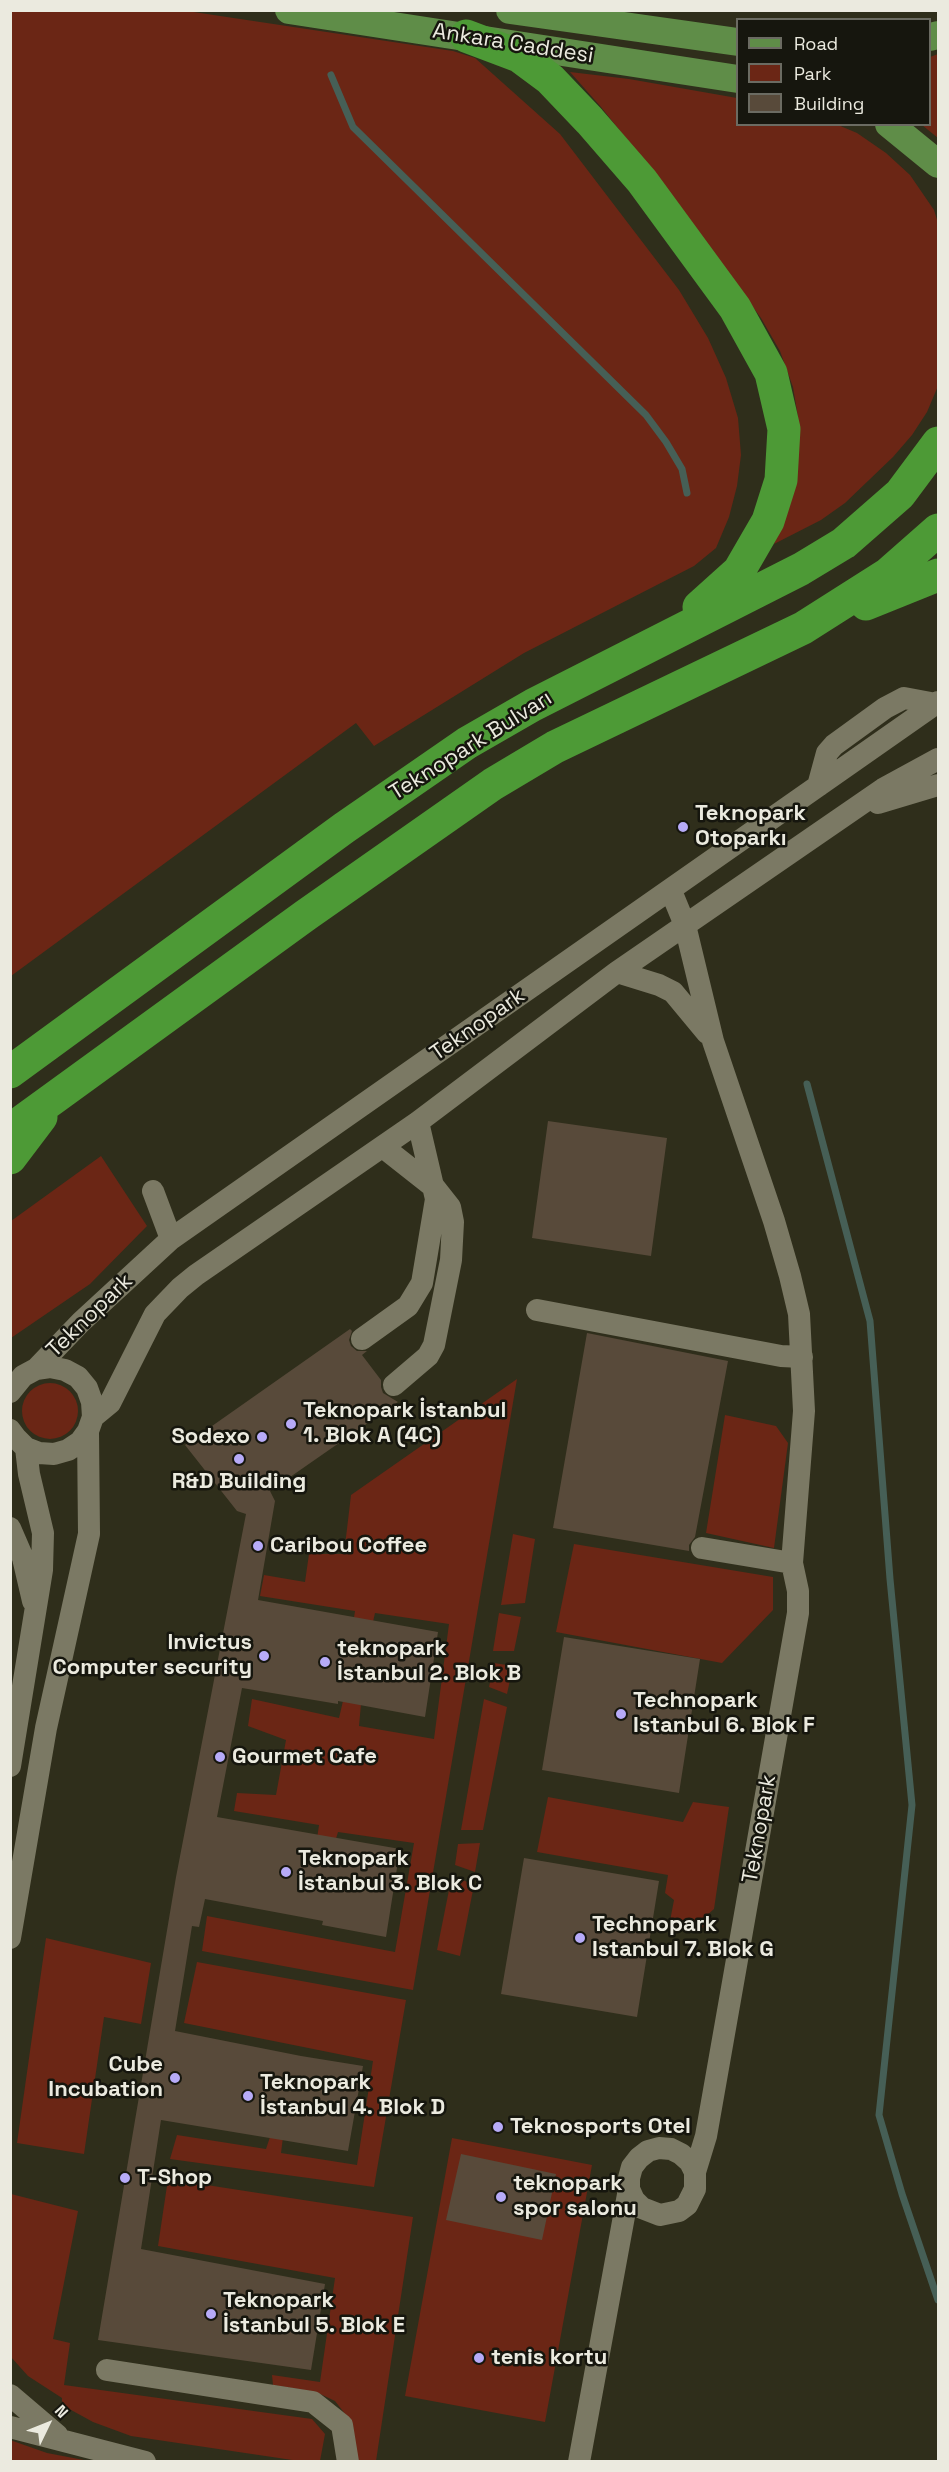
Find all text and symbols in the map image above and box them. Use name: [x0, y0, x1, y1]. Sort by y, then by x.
street label: Ankara Caddesi: [431, 18, 595, 70]
legend: [736, 18, 931, 126]
text: Road: [794, 32, 838, 55]
text: Park: [794, 62, 831, 85]
text: Building: [794, 92, 864, 115]
street label: Teknopark Bulvarı: [385, 685, 557, 807]
place label: Teknopark Otoparkı: [695, 801, 806, 852]
marker: Teknopark Otoparkı: [676, 820, 690, 834]
street label: Teknopark: [426, 983, 530, 1067]
street label: Teknopark: [41, 1268, 139, 1364]
place label: Teknopark İstanbul 1. Blok A (4C): [303, 1398, 506, 1450]
marker: Teknopark İstanbul 1. Blok A (4C): [284, 1417, 298, 1431]
place label: Sodexo: [171, 1424, 250, 1450]
marker: Sodexo: [255, 1430, 269, 1444]
marker: R&D Building: [232, 1452, 246, 1466]
place label: R&D Building: [172, 1469, 306, 1495]
place label: Caribou Coffee: [270, 1533, 427, 1559]
marker: Caribou Coffee: [251, 1539, 265, 1553]
place label: Invictus Computer security: [53, 1630, 252, 1682]
place label: teknopark İstanbul 2. Blok B: [337, 1636, 521, 1688]
marker: Invictus Computer security: [257, 1649, 271, 1663]
marker: teknopark İstanbul 2. Blok B: [318, 1655, 332, 1669]
place label: Technopark Istanbul 6. Blok F: [633, 1688, 815, 1740]
marker: Technopark Istanbul 6. Blok F: [614, 1707, 628, 1721]
place label: Gourmet Cafe: [232, 1744, 377, 1770]
marker: Gourmet Cafe: [213, 1750, 227, 1764]
street label: Teknopark: [737, 1773, 783, 1885]
place label: Teknopark İstanbul 3. Blok C: [298, 1846, 482, 1898]
marker: Teknopark İstanbul 3. Blok C: [279, 1865, 293, 1879]
place label: Technopark Istanbul 7. Blok G: [592, 1912, 774, 1964]
marker: Technopark Istanbul 7. Blok G: [573, 1931, 587, 1945]
place label: Cube Incubation: [48, 2052, 163, 2104]
place label: Teknopark İstanbul 4. Blok D: [260, 2070, 445, 2122]
marker: Cube Incubation: [168, 2071, 182, 2085]
marker: Teknopark İstanbul 4. Blok D: [241, 2089, 255, 2103]
place label: Teknosports Otel: [510, 2114, 691, 2140]
marker: Teknosports Otel: [491, 2120, 505, 2134]
place label: T-Shop: [137, 2165, 212, 2191]
marker: T-Shop: [118, 2171, 132, 2185]
place label: teknopark spor salonu: [513, 2171, 637, 2222]
marker: teknopark spor salonu: [494, 2190, 508, 2204]
place label: Teknopark İstanbul 5. Blok E: [223, 2288, 405, 2340]
marker: Teknopark İstanbul 5. Blok E: [204, 2307, 218, 2321]
place label: tenis kortu: [491, 2345, 607, 2371]
marker: tenis kortu: [472, 2351, 486, 2365]
north arrow: [18, 2394, 78, 2454]
text: N: [50, 2400, 73, 2422]

